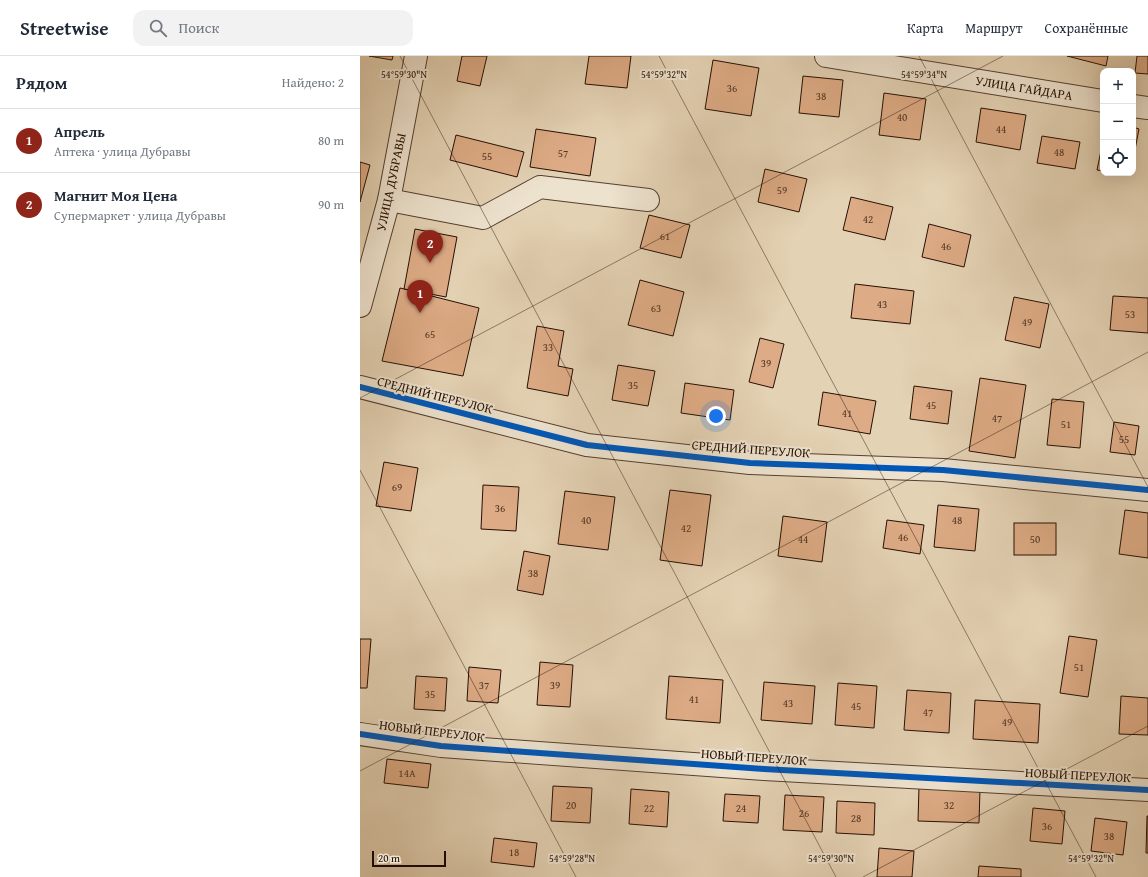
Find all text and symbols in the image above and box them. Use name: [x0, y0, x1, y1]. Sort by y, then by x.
search box: [133, 10, 413, 46]
text: Streetwise: [20, 14, 109, 42]
icon: search: [147, 17, 169, 39]
text: Поиск: [179, 17, 219, 38]
text: Карта: [907, 18, 943, 38]
text: Маршрут: [965, 18, 1023, 38]
text: Сохранённые: [1045, 18, 1128, 38]
text: 54°59'30"N: [381, 67, 427, 82]
text: 54°59'32"N: [641, 67, 687, 82]
text: 54°59'34"N: [901, 67, 947, 82]
map controls: [1100, 68, 1136, 176]
button: +: [1100, 68, 1136, 104]
text: Рядом: [16, 70, 67, 95]
street label: УЛИЦА ГАЙДАРА: [974, 71, 1074, 105]
text: Найдено: 2: [282, 73, 344, 92]
house number: 36: [727, 80, 737, 96]
house number: 38: [816, 88, 826, 104]
button: −: [1100, 104, 1136, 140]
house number: 40: [897, 109, 907, 125]
text: Апрель: [54, 121, 105, 142]
house number: 44: [996, 121, 1006, 137]
text: 1: [26, 131, 32, 150]
text: 80 m: [318, 131, 344, 150]
street label: УЛИЦА ДУБРАВЫ: [371, 131, 411, 233]
button: locate: [1100, 140, 1136, 176]
text: Аптека · улица Дубравы: [54, 142, 191, 161]
house number: 48: [1054, 144, 1064, 160]
house number: 57: [558, 145, 568, 161]
house number: 55: [482, 148, 492, 164]
house number: 59: [777, 182, 787, 198]
text: Магнит Моя Цена: [54, 185, 177, 206]
text: 2: [26, 195, 32, 214]
text: 90 m: [318, 195, 344, 214]
text: Супермаркет · улица Дубравы: [54, 206, 226, 225]
house number: 42: [863, 211, 873, 227]
house number: 61: [660, 228, 670, 244]
pin: 2: [417, 230, 443, 263]
house number: 46: [941, 238, 951, 254]
pin: 1: [407, 280, 433, 313]
house number: 43: [877, 296, 887, 312]
house number: 63: [651, 300, 661, 316]
house number: 53: [1125, 306, 1135, 322]
house number: 49: [1022, 314, 1032, 330]
house number: 65: [425, 326, 435, 342]
house number: 33: [543, 339, 553, 355]
house number: 39: [761, 355, 771, 371]
street label: СРЕДНИЙ ПЕРЕУЛОК: [375, 371, 495, 419]
house number: 35: [628, 377, 638, 393]
house number: 45: [926, 397, 936, 413]
house number: 41: [842, 405, 852, 421]
your location: [706, 406, 726, 426]
house number: 47: [992, 410, 1002, 426]
house number: 51: [1061, 416, 1071, 432]
house number: 55: [1119, 431, 1129, 447]
street label: СРЕДНИЙ ПЕРЕУЛОК: [691, 435, 811, 463]
house number: 69: [392, 479, 402, 495]
house number: 36: [495, 500, 505, 516]
house number: 40: [581, 512, 591, 528]
house number: 48: [952, 512, 962, 528]
house number: 42: [681, 520, 691, 536]
house number: 46: [898, 529, 908, 545]
house number: 44: [798, 531, 808, 547]
house number: 50: [1030, 531, 1040, 547]
house number: 38: [528, 565, 538, 581]
house number: 51: [1074, 659, 1084, 675]
house number: 37: [479, 677, 489, 693]
house number: 39: [550, 677, 560, 693]
house number: 35: [425, 686, 435, 702]
house number: 41: [689, 691, 699, 707]
house number: 43: [783, 695, 793, 711]
house number: 45: [851, 698, 861, 714]
house number: 47: [923, 704, 933, 720]
house number: 49: [1002, 714, 1012, 730]
street label: НОВЫЙ ПЕРЕУЛОК: [378, 715, 486, 747]
street label: НОВЫЙ ПЕРЕУЛОК: [700, 744, 808, 770]
street label: НОВЫЙ ПЕРЕУЛОК: [1025, 763, 1132, 787]
house number: 14А: [398, 765, 416, 781]
house number: 20: [566, 797, 576, 813]
house number: 32: [944, 797, 954, 813]
house number: 22: [644, 800, 654, 816]
house number: 24: [736, 800, 746, 816]
house number: 26: [799, 805, 809, 821]
house number: 28: [851, 810, 861, 826]
house number: 36: [1042, 818, 1052, 834]
house number: 38: [1104, 828, 1114, 844]
house number: 18: [509, 844, 519, 860]
scale bar: [372, 849, 446, 868]
text: 20 m: [378, 850, 400, 866]
text: 54°59'28"N: [549, 851, 595, 866]
text: 54°59'30"N: [808, 851, 854, 866]
text: 54°59'32"N: [1068, 851, 1114, 866]

